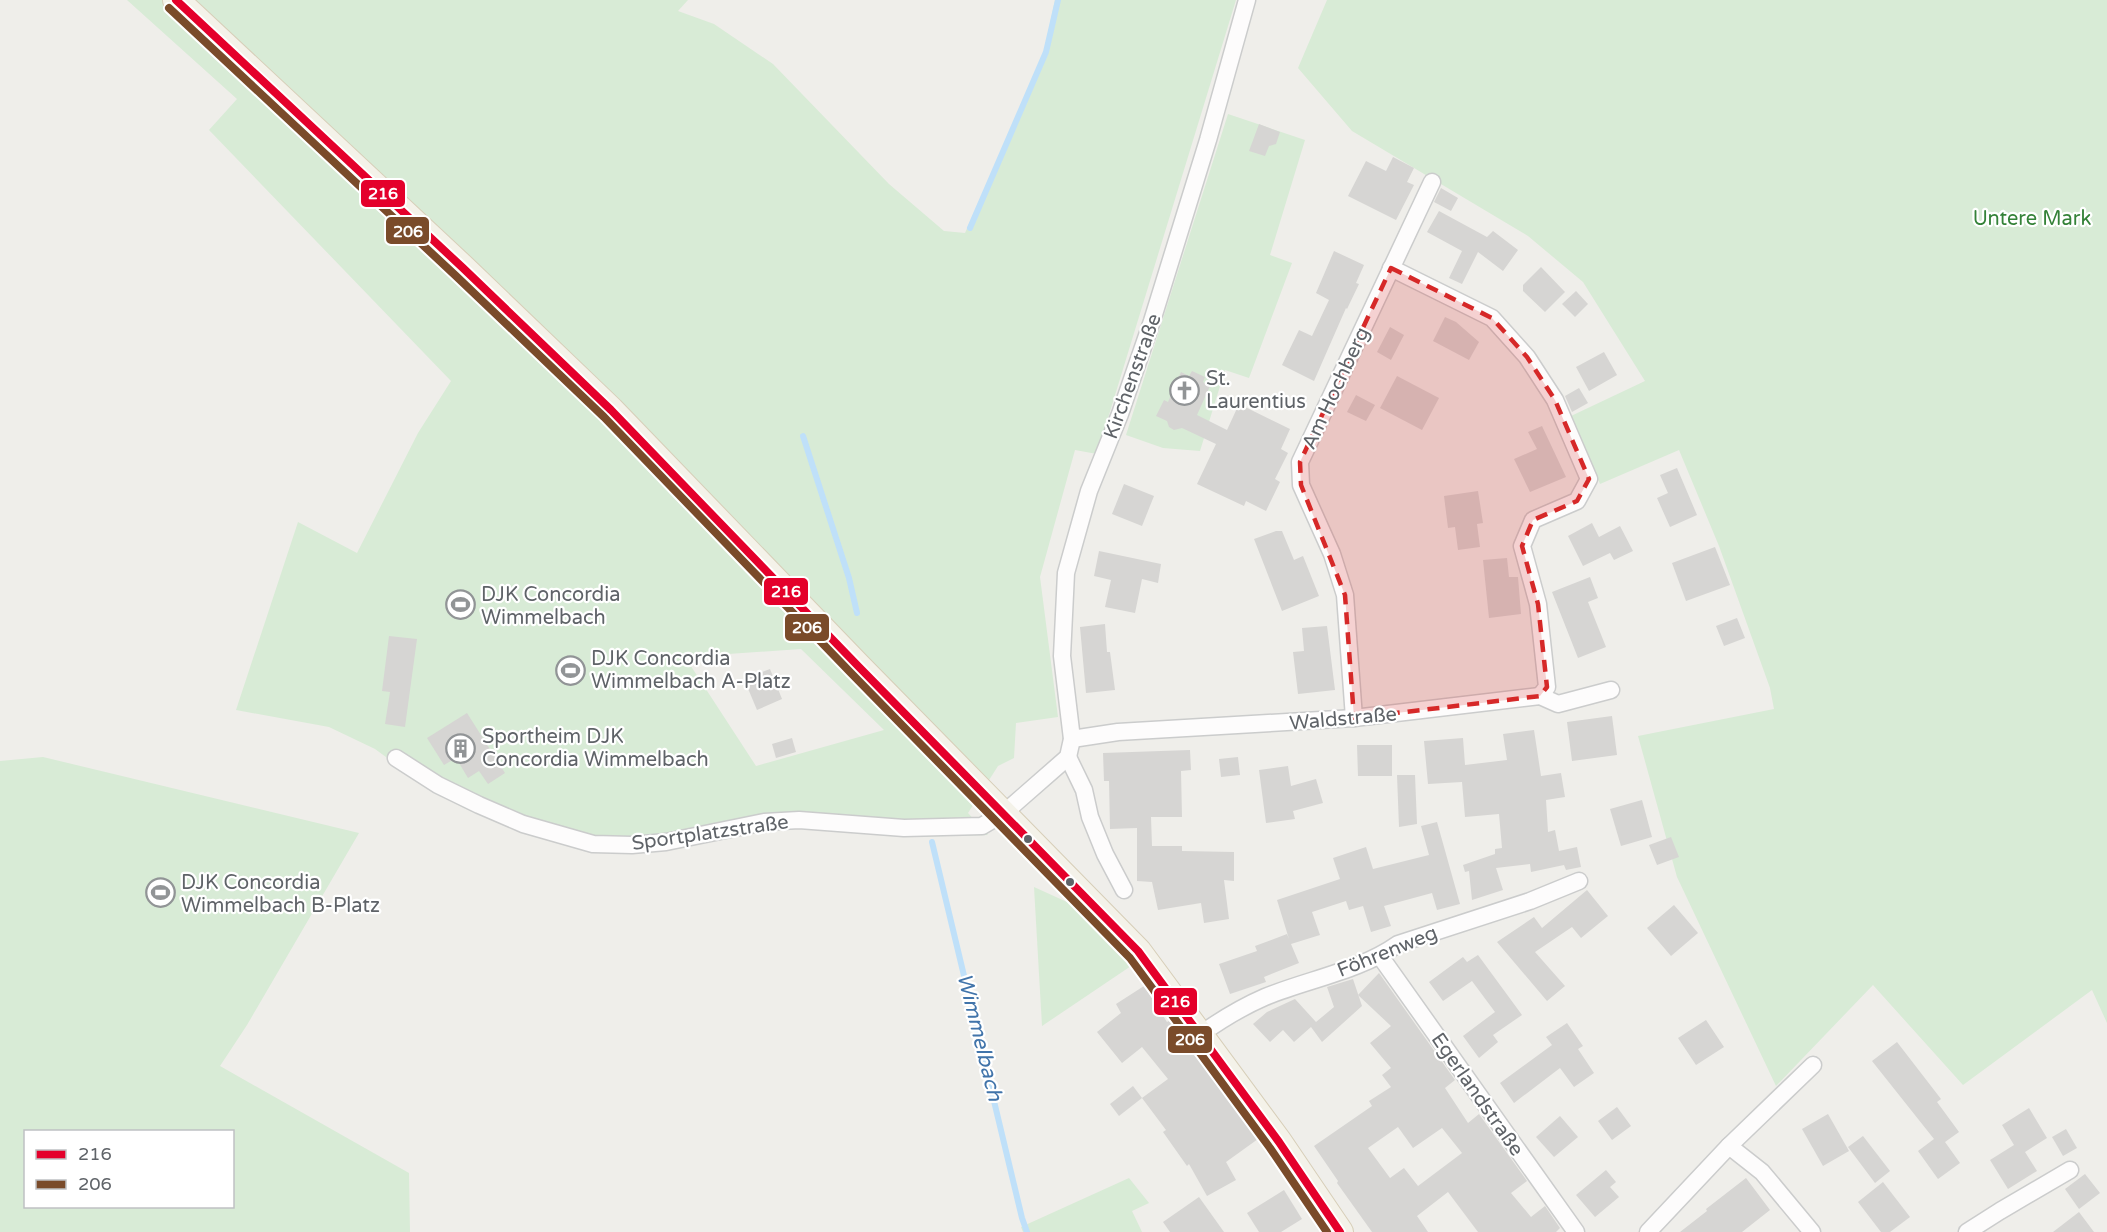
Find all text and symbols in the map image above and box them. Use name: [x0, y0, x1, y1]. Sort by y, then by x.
line badge: 216: [360, 179, 406, 208]
text: 216: [368, 184, 398, 204]
park label: Untere Mark: [1973, 207, 2091, 231]
line badge: 206: [385, 216, 430, 245]
text: 206: [393, 222, 423, 242]
street label: Kirchenstraße: [1099, 310, 1167, 442]
street label: Am Hochberg: [1297, 323, 1375, 453]
place label: St. Laurentius: [1206, 367, 1306, 414]
church icon: St. Laurentius: [1169, 374, 1201, 406]
line badge: 216: [763, 577, 809, 606]
text: 216: [771, 582, 801, 602]
place label: DJK Concordia Wimmelbach: [481, 583, 620, 630]
sports icon: DJK Concordia Wimmelbach: [444, 589, 476, 621]
line badge: 206: [784, 613, 830, 642]
text: 206: [792, 618, 822, 638]
place label: DJK Concordia Wimmelbach A-Platz: [591, 647, 791, 694]
sports icon: DJK Concordia Wimmelbach A-Platz: [554, 654, 586, 686]
street label: Waldstraße: [1288, 702, 1398, 736]
place label: Sportheim DJK Concordia Wimmelbach: [482, 725, 709, 772]
building icon: Sportheim DJK Concordia Wimmelbach: [445, 732, 477, 764]
street label: Sportplatzstraße: [630, 810, 790, 856]
unlabelled marker: [1022, 833, 1034, 845]
place label: DJK Concordia Wimmelbach B-Platz: [181, 871, 380, 918]
unlabelled marker: [1064, 876, 1076, 888]
sports icon: DJK Concordia Wimmelbach B-Platz: [144, 877, 176, 909]
street label: Föhrenweg: [1334, 921, 1441, 983]
water label: Wimmelbach: [952, 971, 1008, 1105]
line badge: 216: [1153, 987, 1198, 1016]
text: 216: [1160, 992, 1190, 1012]
line badge: 206: [1167, 1025, 1213, 1054]
street label: Egerlandstraße: [1426, 1028, 1528, 1161]
text: 206: [1175, 1030, 1205, 1050]
legend: [24, 1130, 234, 1208]
text: 216: [78, 1143, 112, 1165]
text: 206: [78, 1173, 112, 1195]

